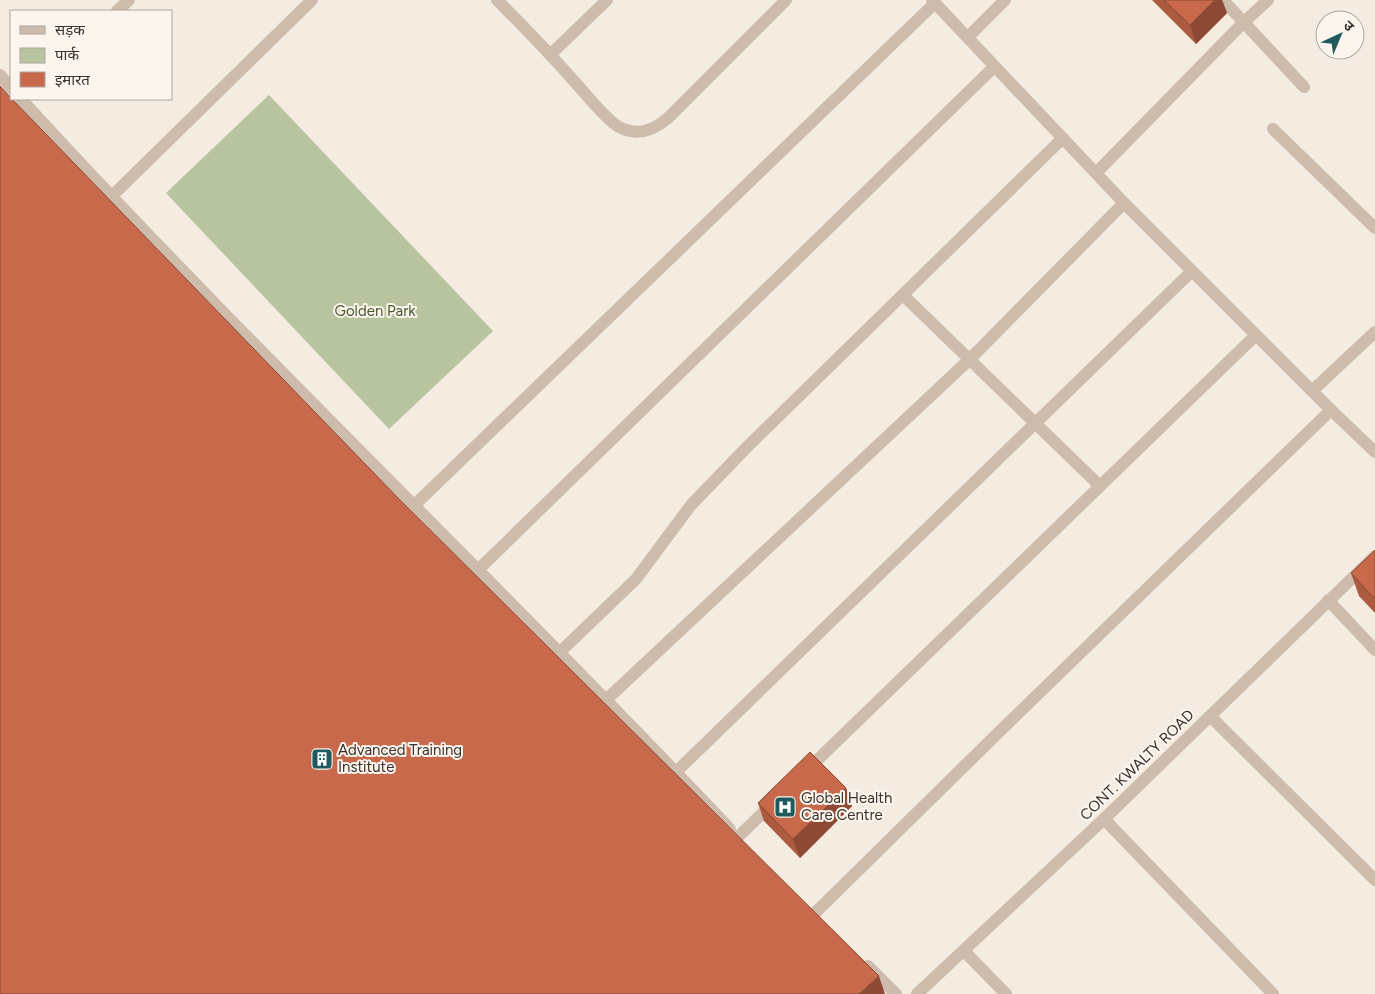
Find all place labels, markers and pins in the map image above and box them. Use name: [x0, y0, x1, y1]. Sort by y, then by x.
place label: Advanced Training Institute: [338, 741, 462, 776]
building icon: Advanced Training Institute: [310, 747, 334, 771]
place label: Global Health Care Centre: [801, 789, 892, 824]
hospital icon: Global Health Care Centre: [773, 795, 797, 819]

